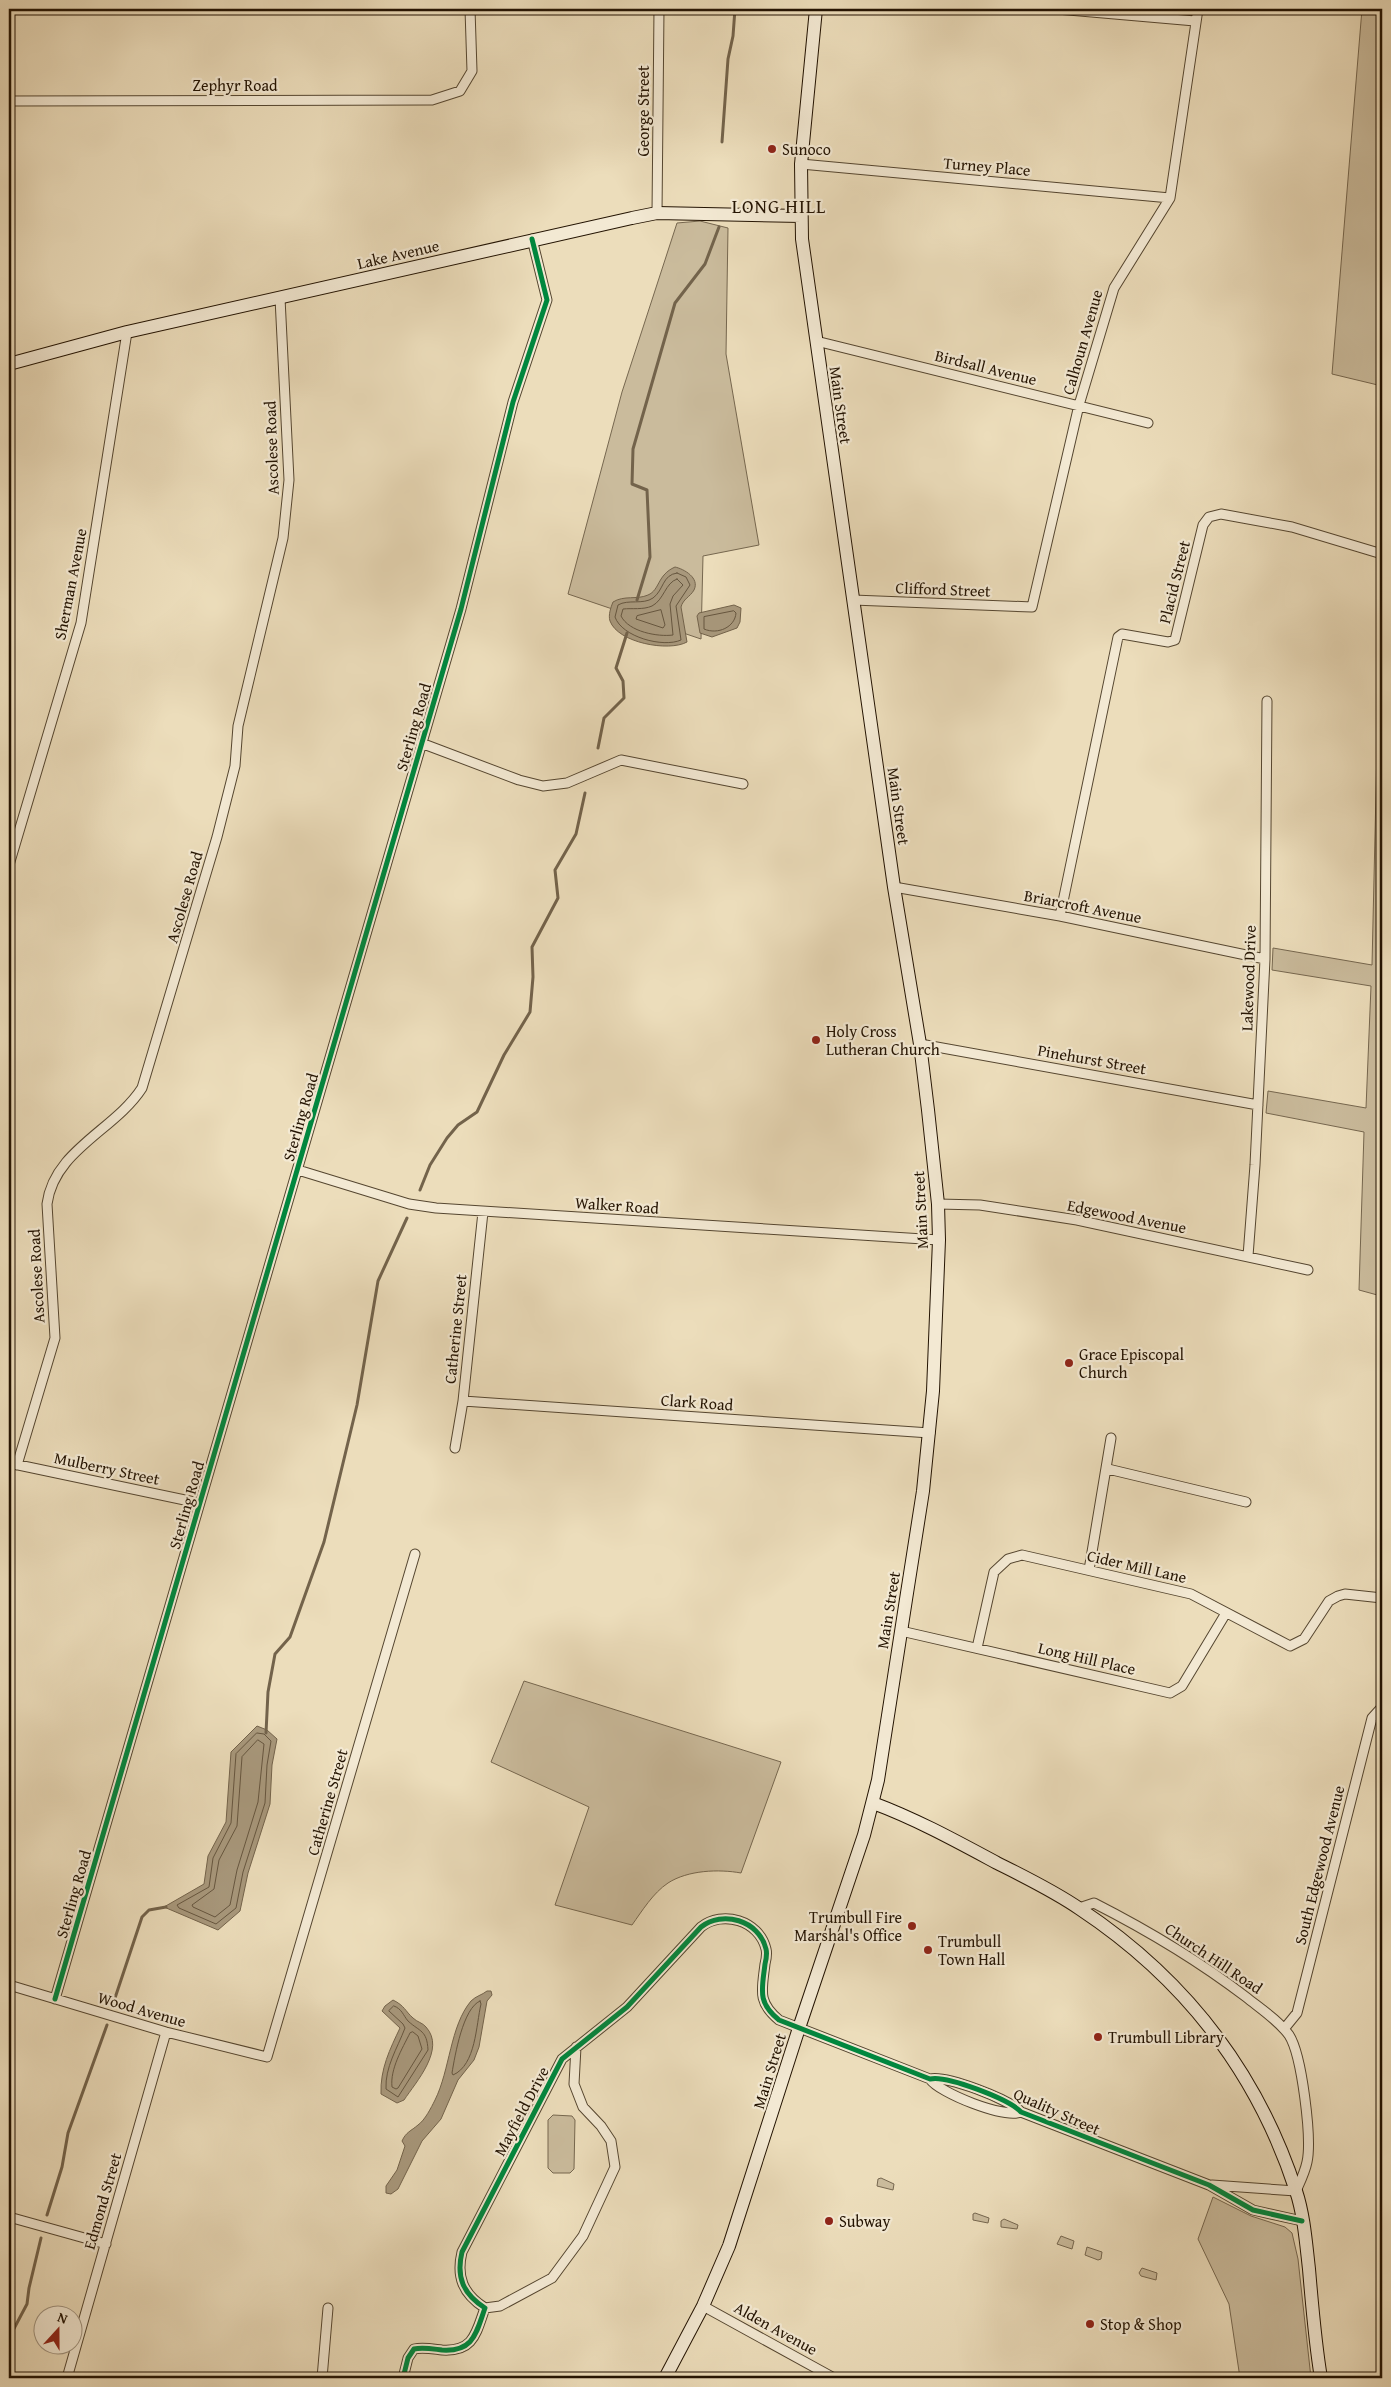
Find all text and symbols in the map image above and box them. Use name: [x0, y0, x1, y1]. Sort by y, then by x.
street label: George Street: [631, 65, 655, 157]
street label: Zephyr Road: [192, 73, 278, 97]
place label: Sunoco: [782, 137, 831, 161]
marker: Sunoco: [766, 143, 778, 155]
street label: Turney Place: [942, 150, 1032, 182]
district label: LONG HILL: [732, 192, 826, 220]
street label: Lake Avenue: [355, 233, 441, 275]
street label: Calhoun Avenue: [1056, 287, 1108, 397]
street label: Birdsall Avenue: [933, 343, 1039, 391]
street label: Main Street: [824, 365, 858, 446]
street label: Ascolese Road: [257, 400, 285, 495]
street label: Sherman Avenue: [47, 526, 93, 642]
street label: Placid Street: [1152, 538, 1196, 626]
street label: Clifford Street: [895, 575, 991, 603]
street label: Sterling Road: [389, 680, 437, 774]
street label: Main Street: [882, 766, 916, 847]
street label: Ascolese Road: [159, 848, 209, 946]
street label: Briarcroft Avenue: [1022, 883, 1144, 929]
street label: Lakewood Drive: [1234, 925, 1262, 1031]
place label: Holy Cross Lutheran Church: [826, 1019, 940, 1061]
marker: Holy Cross Lutheran Church: [810, 1034, 822, 1046]
street label: Pinehurst Street: [1036, 1038, 1149, 1080]
street label: Sterling Road: [276, 1070, 324, 1164]
street label: Main Street: [906, 1170, 934, 1250]
street label: Walker Road: [574, 1190, 660, 1220]
street label: Edgewood Avenue: [1065, 1193, 1189, 1239]
street label: Ascolese Road: [22, 1228, 50, 1324]
street label: Catherine Street: [437, 1273, 473, 1385]
place label: Grace Episcopal Church: [1079, 1342, 1185, 1384]
marker: Grace Episcopal Church: [1063, 1357, 1075, 1369]
street label: Clark Road: [660, 1388, 734, 1417]
street label: Mulberry Street: [52, 1445, 162, 1491]
street label: Sterling Road: [162, 1458, 210, 1552]
street label: Cider Mill Lane: [1085, 1543, 1189, 1589]
street label: Main Street: [870, 1569, 906, 1650]
street label: Long Hill Place: [1036, 1635, 1138, 1681]
street label: Catherine Street: [300, 1746, 354, 1858]
street label: South Edgewood Avenue: [1288, 1783, 1350, 1947]
street label: Sterling Road: [49, 1847, 97, 1941]
place label: Trumbull Fire Marshal's Office: [794, 1905, 902, 1947]
street label: Church Hill Road: [1160, 1916, 1268, 2000]
marker: Trumbull Fire Marshal's Office: [906, 1920, 918, 1932]
place label: Trumbull Town Hall: [938, 1929, 1006, 1971]
marker: Trumbull Town Hall: [922, 1944, 934, 1956]
street label: Wood Avenue: [95, 1985, 189, 2033]
place label: Trumbull Library: [1108, 2025, 1224, 2049]
street label: Main Street: [746, 2030, 792, 2112]
marker: Trumbull Library: [1092, 2031, 1104, 2043]
street label: Mayfield Drive: [487, 2062, 555, 2160]
street label: Quality Street: [1010, 2081, 1104, 2141]
street label: Edmond Street: [77, 2150, 127, 2252]
place label: Subway: [839, 2209, 890, 2233]
marker: Subway: [823, 2215, 835, 2227]
street label: Alden Avenue: [730, 2295, 822, 2361]
north arrow: [32, 2304, 82, 2354]
text: N: [55, 2307, 71, 2329]
place label: Stop & Shop: [1100, 2312, 1182, 2336]
marker: Stop & Shop: [1084, 2318, 1096, 2330]

